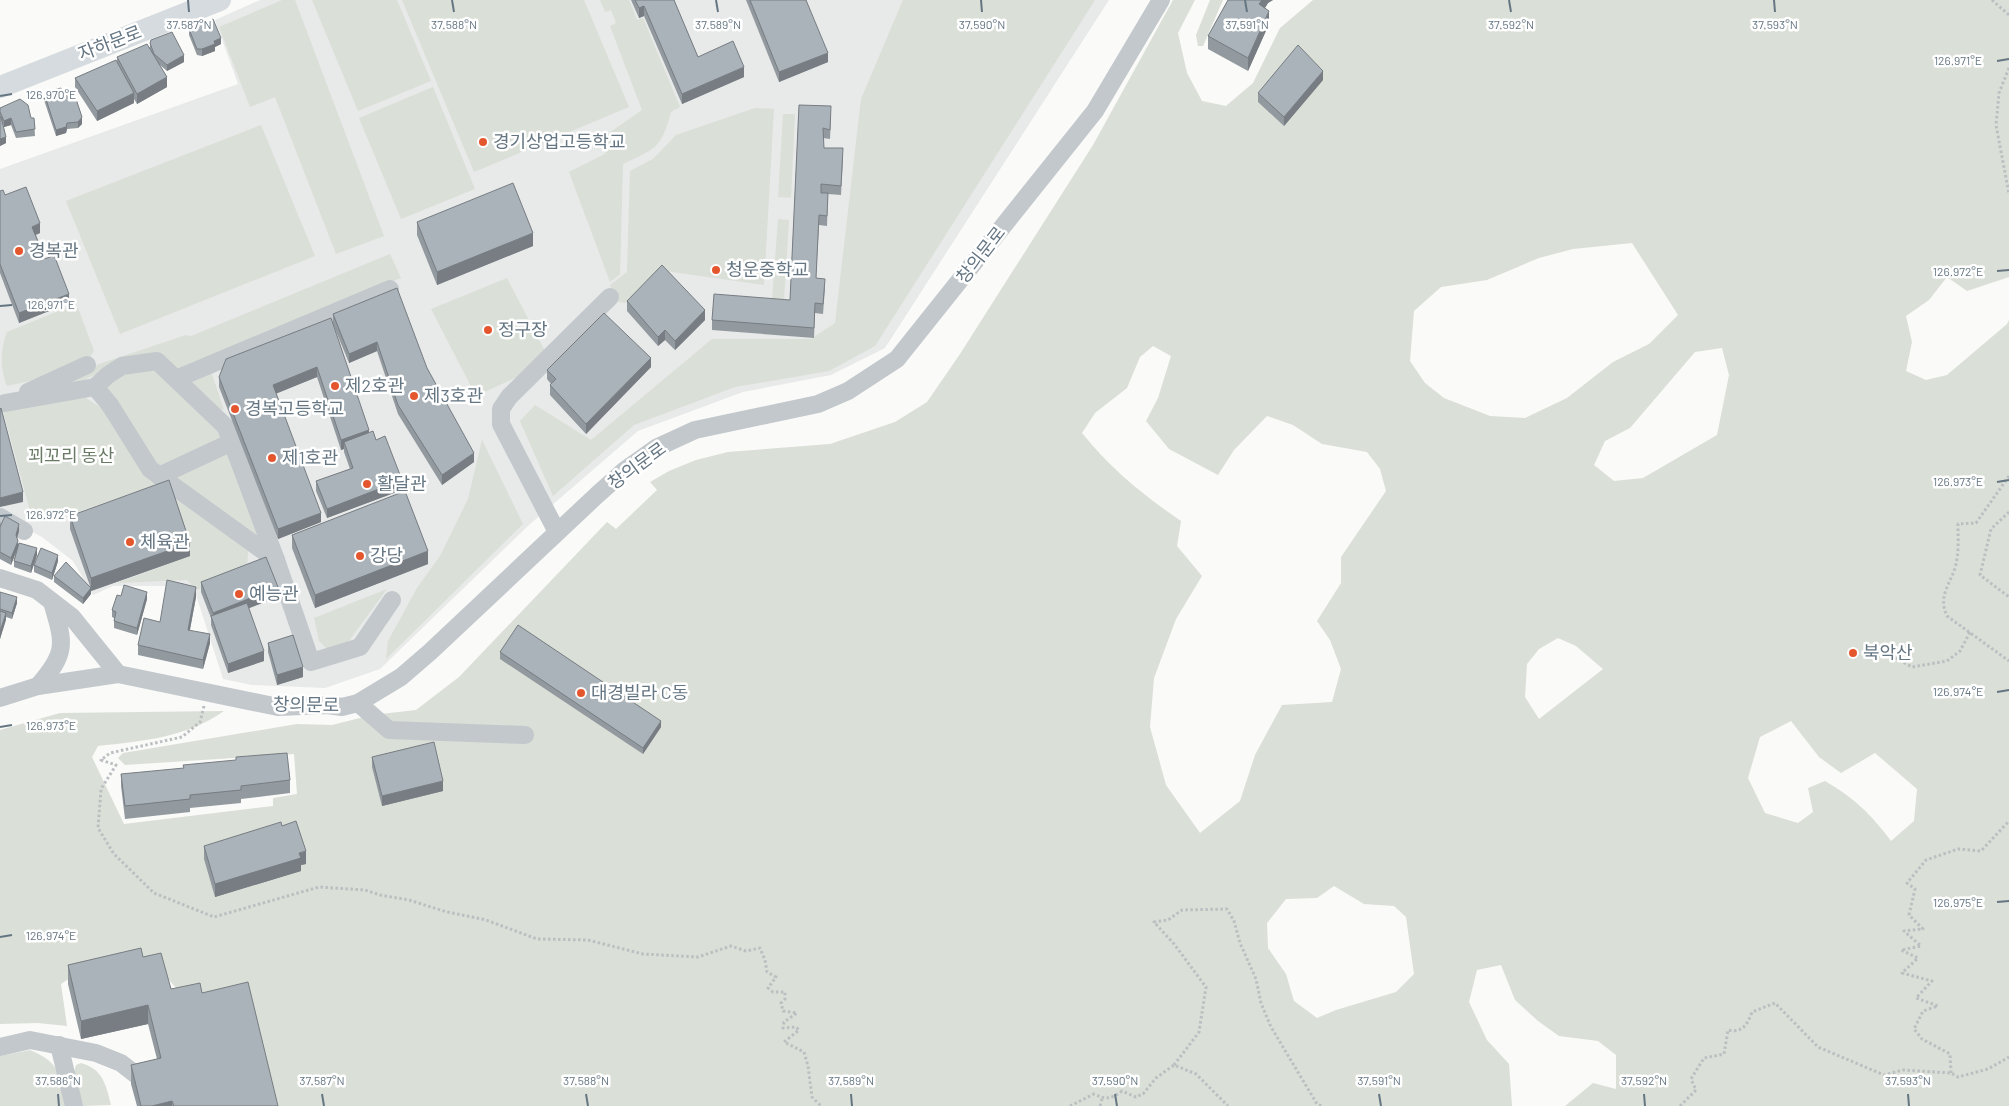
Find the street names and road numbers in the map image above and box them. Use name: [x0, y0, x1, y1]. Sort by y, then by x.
street label: 자하문로: [75, 20, 145, 64]
street label: 창의문로: [951, 222, 1009, 287]
street label: 창의문로: [603, 437, 670, 494]
street label: 창의문로: [273, 692, 339, 716]

